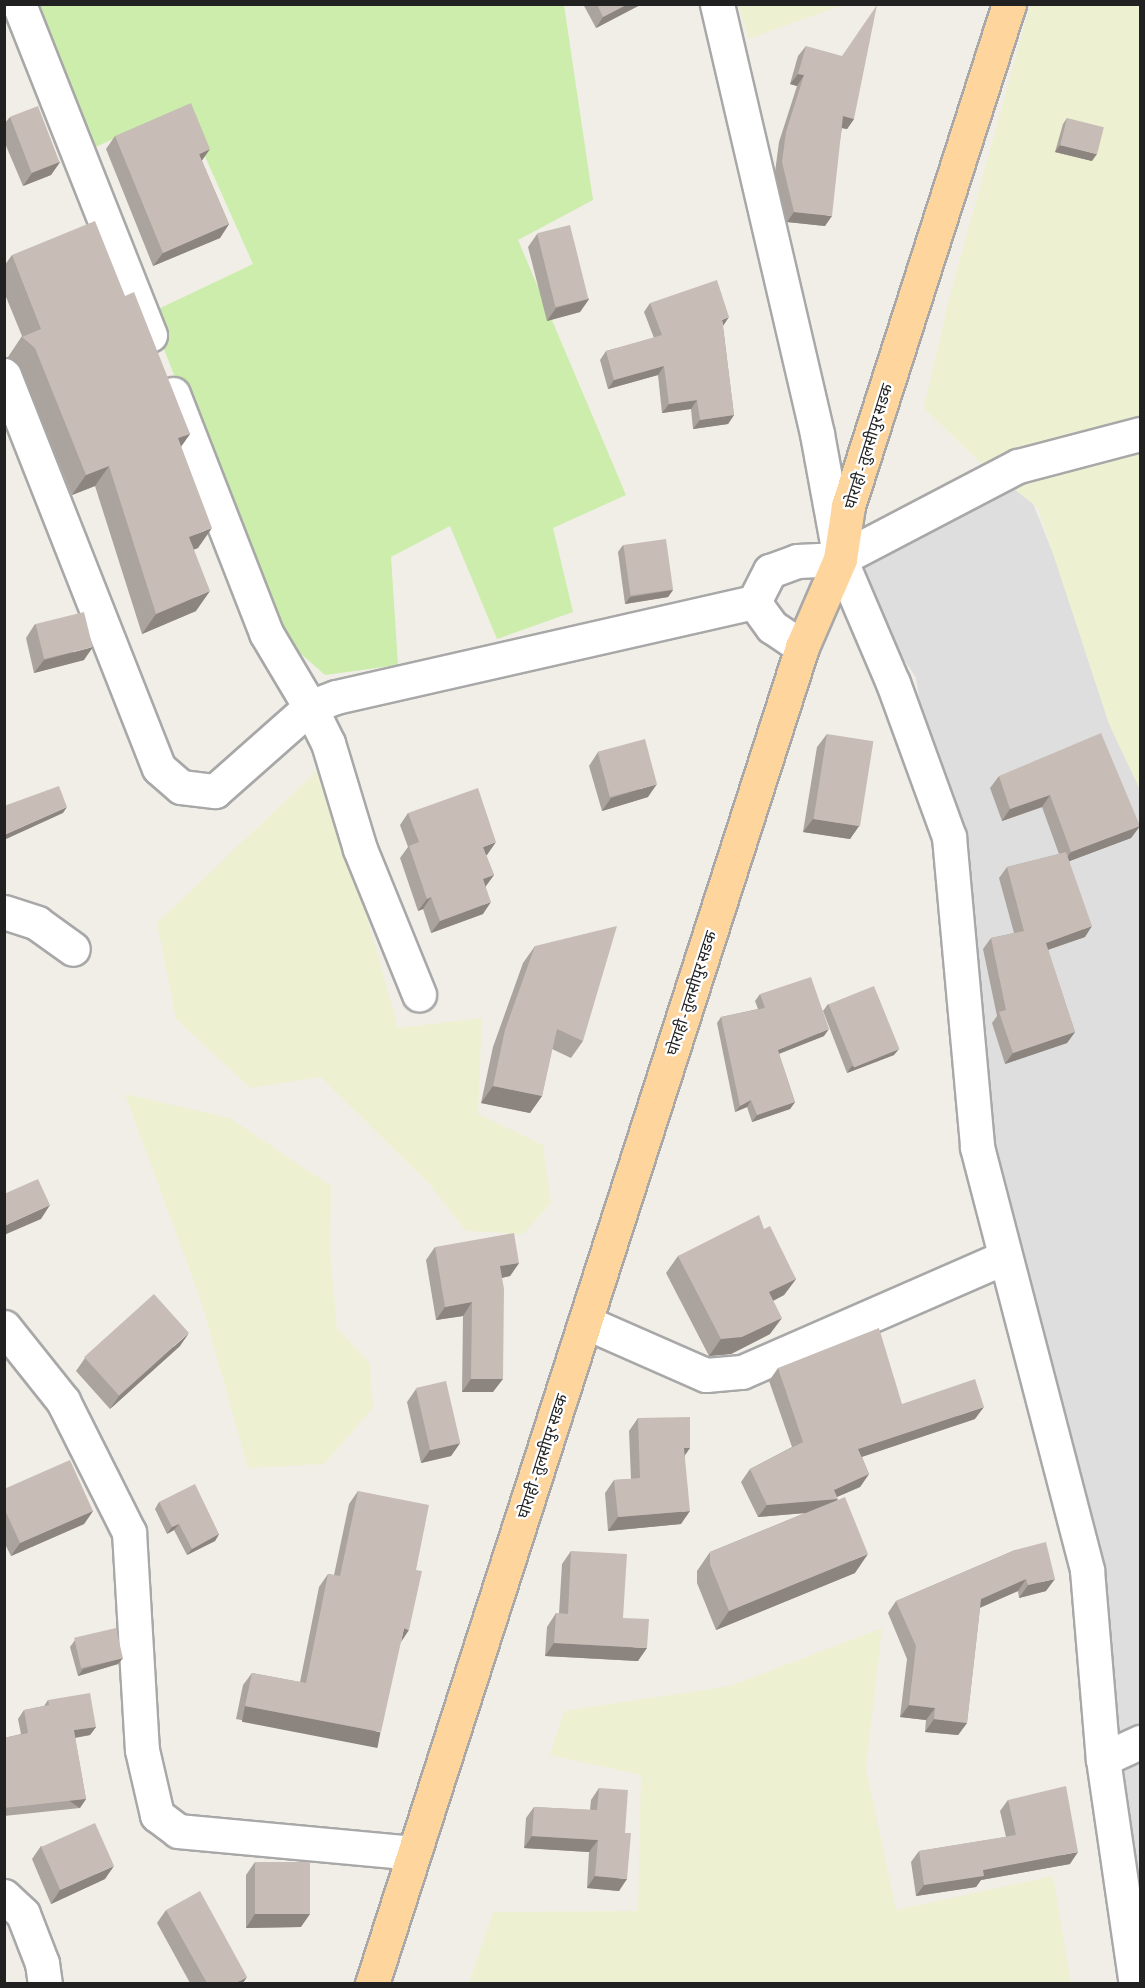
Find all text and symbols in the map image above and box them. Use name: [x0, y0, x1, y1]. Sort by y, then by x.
street label: घोराही - तुलसीपुर सडक: [840, 381, 896, 511]
street label: घोराही - तुलसीपुर सडक: [662, 928, 720, 1058]
street label: घोराही - तुलसीपुर सडक: [513, 1391, 571, 1521]

